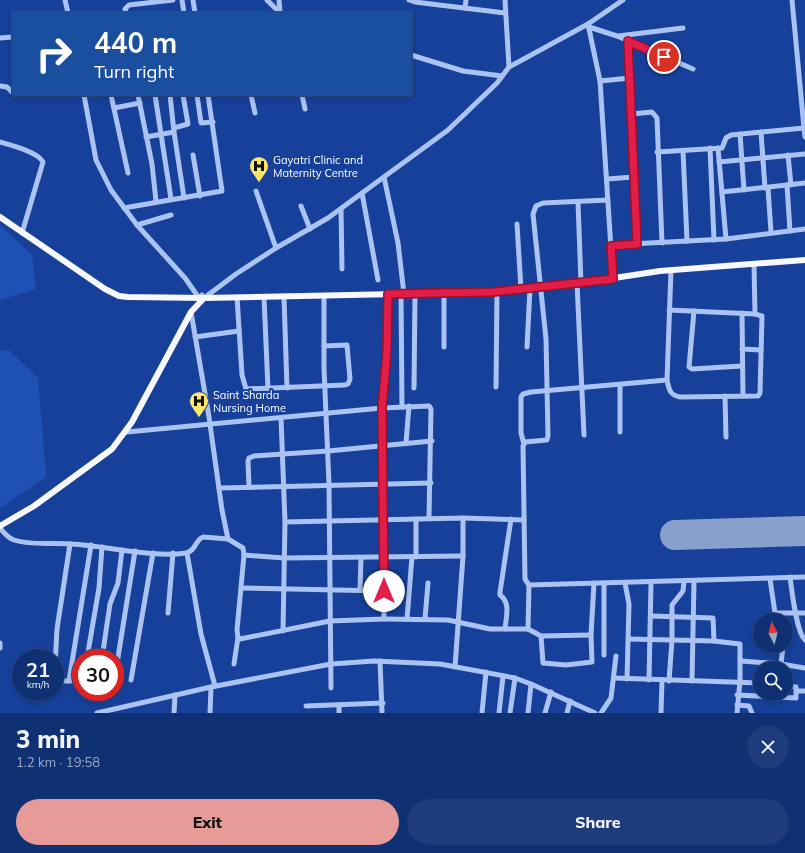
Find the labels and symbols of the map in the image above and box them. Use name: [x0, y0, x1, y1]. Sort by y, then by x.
pin: [647, 40, 681, 74]
place label: Gayatri Clinic and Maternity Centre: [273, 153, 363, 180]
hospital icon: Gayatri Clinic and Maternity Centre: [248, 155, 270, 183]
place label: Saint Sharda Nursing Home: [213, 388, 286, 415]
hospital icon: Saint Sharda Nursing Home: [188, 390, 210, 418]
position arrow: [363, 570, 405, 612]
north arrow: [753, 613, 793, 653]
speed limit sign: 30: [72, 649, 124, 701]

